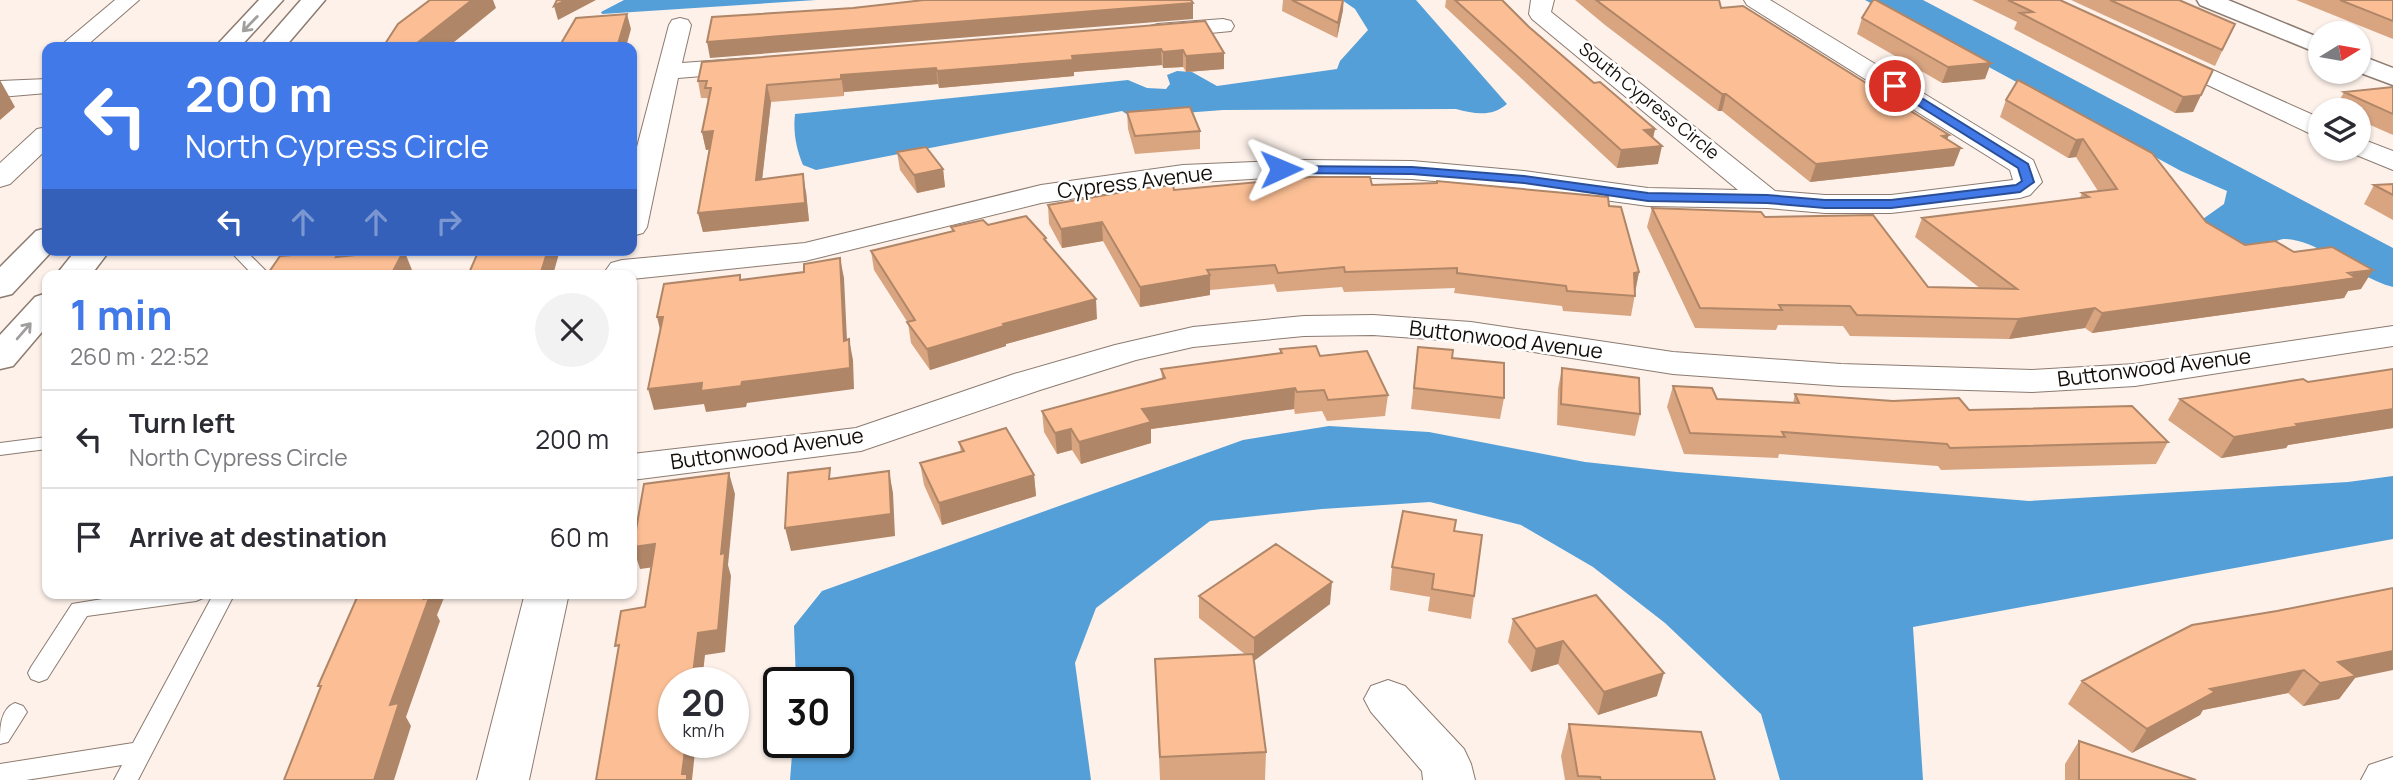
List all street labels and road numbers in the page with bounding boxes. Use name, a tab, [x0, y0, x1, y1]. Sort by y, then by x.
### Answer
street label: South Cypress Circle	[1574, 36, 1725, 164]
street label: Cypress Avenue	[1056, 158, 1214, 204]
street label: Buttonwood Avenue	[1408, 313, 1605, 365]
street label: Buttonwood Avenue	[2055, 341, 2252, 393]
street label: Buttonwood Avenue	[668, 421, 865, 475]

